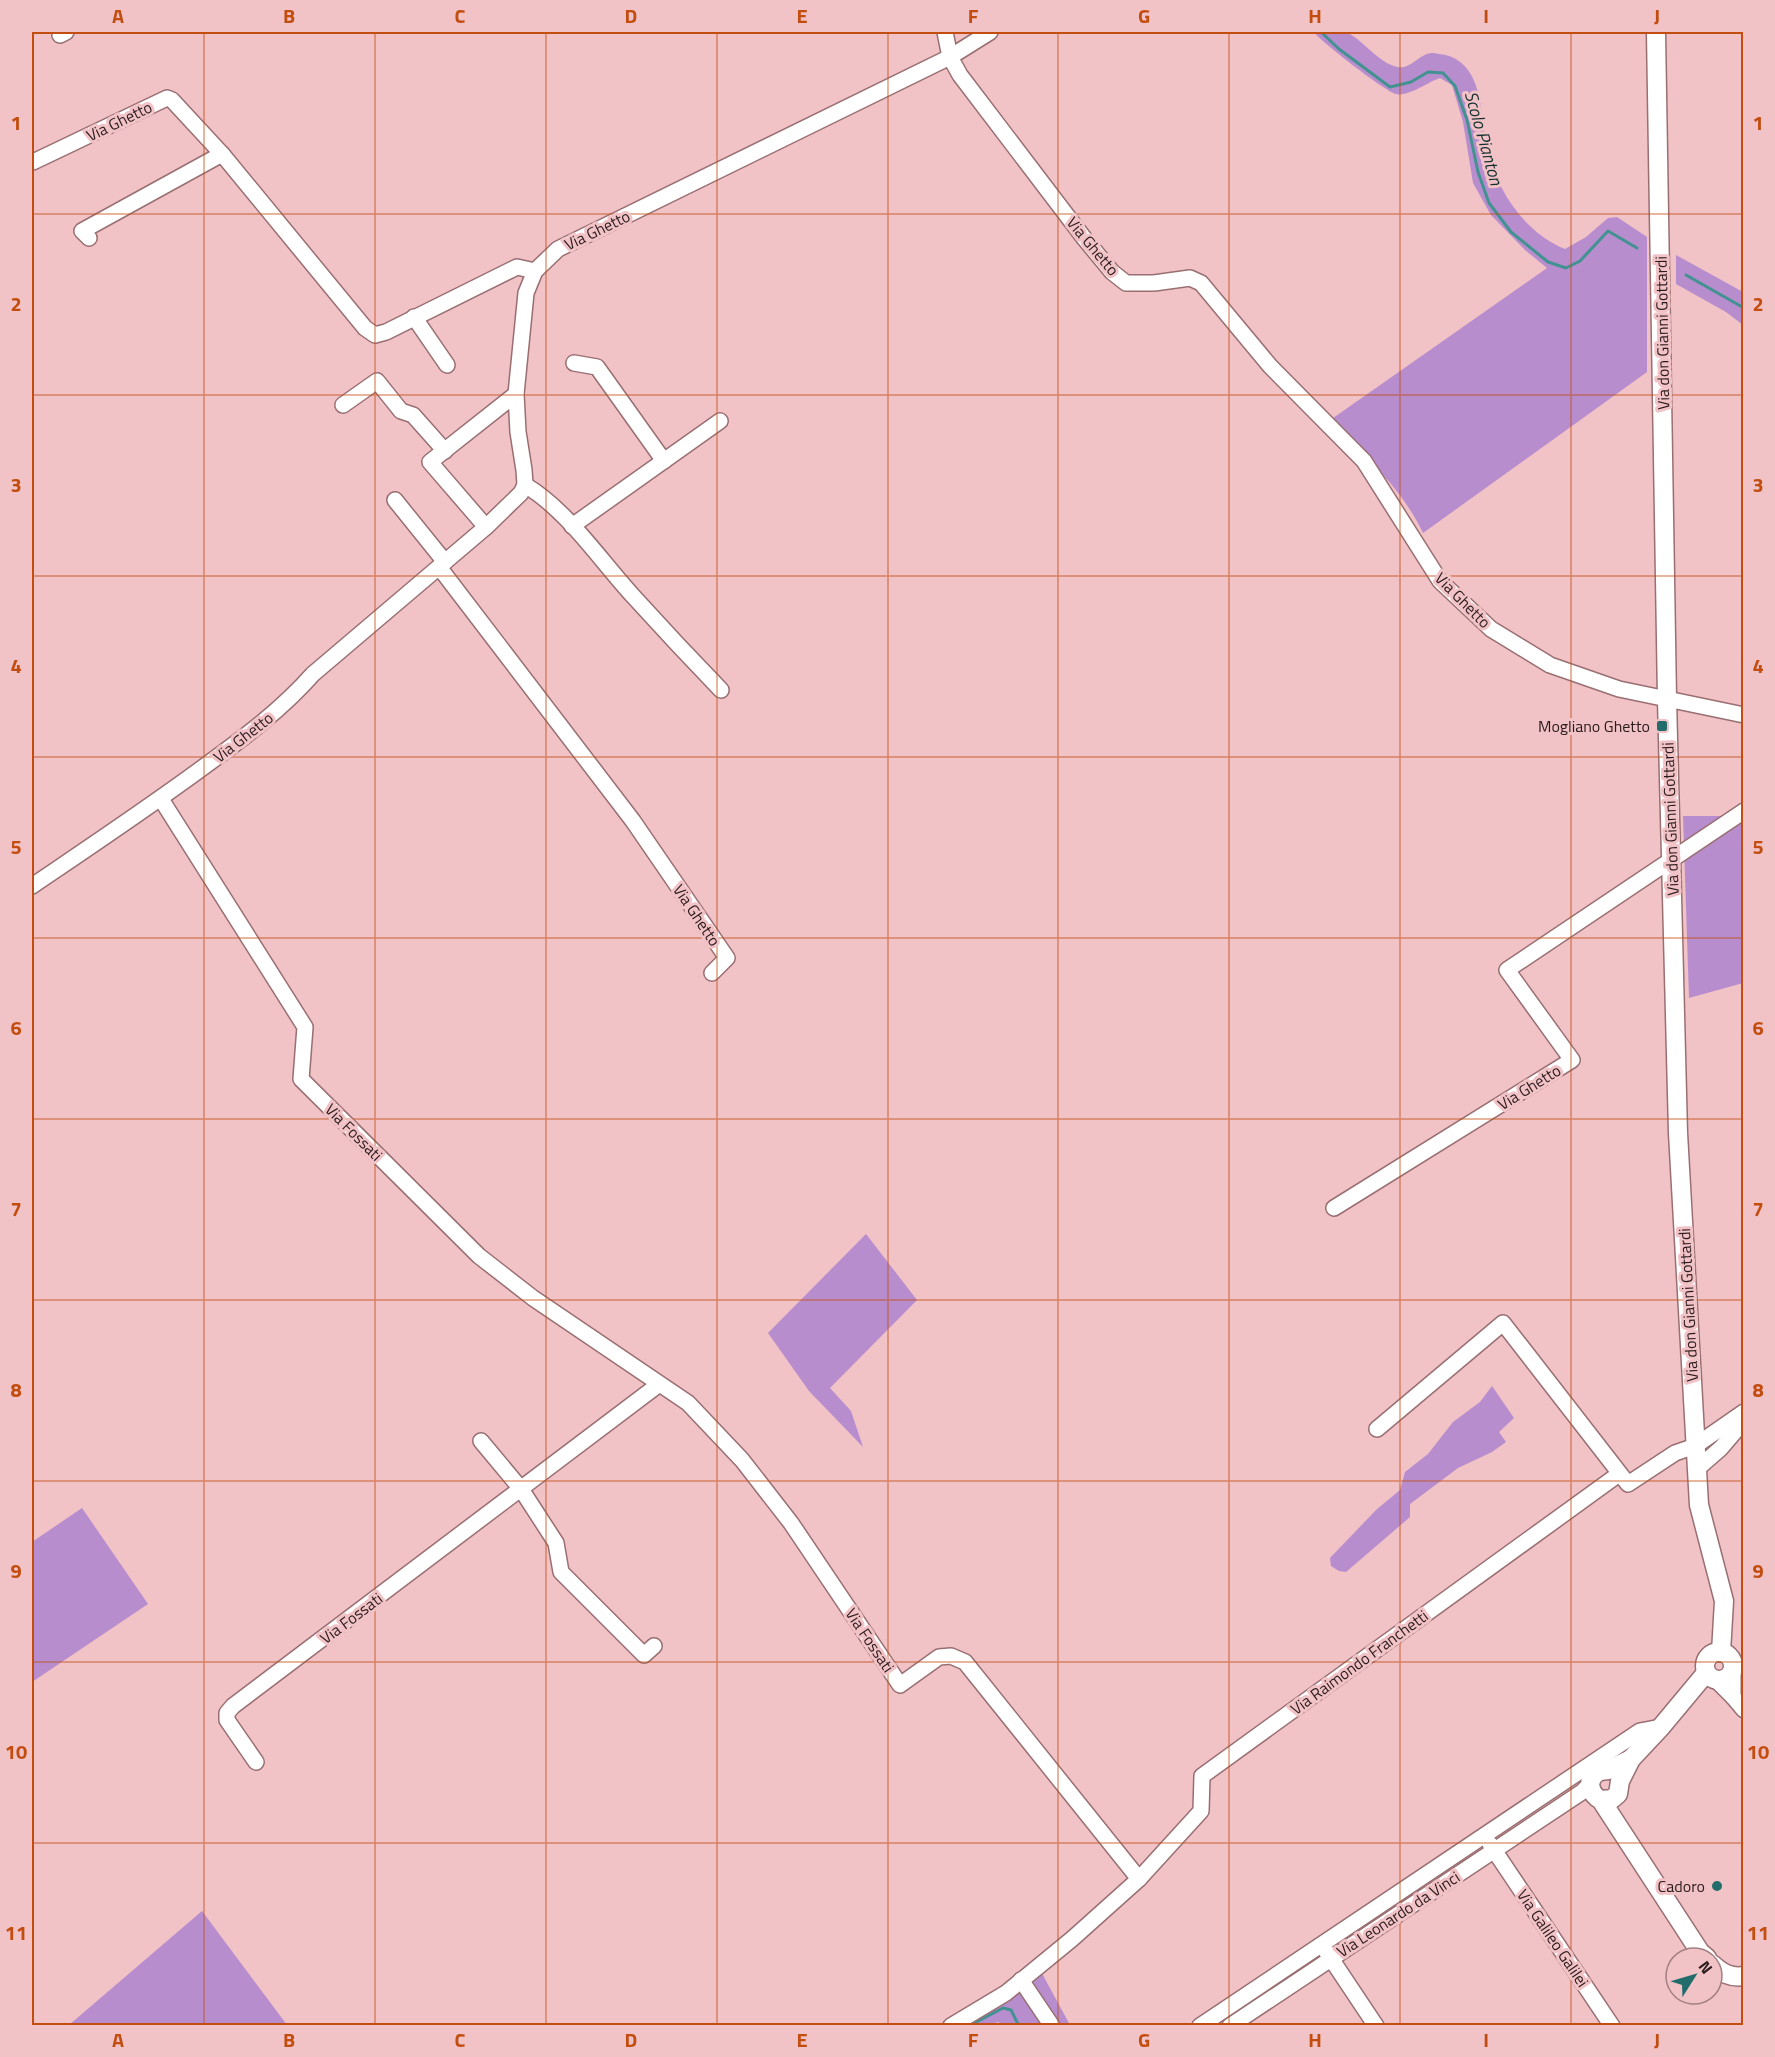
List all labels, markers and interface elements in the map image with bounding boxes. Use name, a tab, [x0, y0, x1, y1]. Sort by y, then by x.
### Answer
text: A	[112, 0, 124, 31]
text: B	[283, 0, 295, 31]
text: C	[455, 0, 466, 31]
text: D	[625, 0, 637, 31]
text: E	[796, 0, 808, 31]
text: F	[968, 0, 979, 31]
text: G	[1138, 0, 1150, 31]
text: H	[1308, 0, 1322, 31]
text: I	[1483, 0, 1489, 31]
text: J	[1654, 0, 1660, 31]
water label: Scolo Pianton	[1458, 88, 1511, 189]
street label: Via Ghetto	[82, 95, 156, 147]
text: 1	[10, 107, 22, 138]
text: 1	[1752, 107, 1764, 138]
street label: Via Ghetto	[560, 204, 634, 256]
street label: Via Ghetto	[1061, 211, 1125, 281]
street label: Via don Gianni Gottardi	[1649, 256, 1675, 410]
text: 2	[10, 288, 22, 319]
text: 2	[1752, 288, 1764, 319]
text: 3	[10, 469, 22, 500]
text: 3	[1752, 469, 1764, 500]
street label: Via Ghetto	[1430, 567, 1496, 633]
text: 4	[10, 650, 22, 681]
text: 4	[1752, 650, 1764, 681]
street label: Via Ghetto	[208, 706, 278, 768]
place label: Mogliano Ghetto	[1538, 714, 1650, 738]
marker: Mogliano Ghetto	[1655, 719, 1669, 733]
street label: Via don Gianni Gottardi	[1655, 742, 1685, 896]
text: 5	[10, 831, 22, 862]
text: 5	[1752, 831, 1764, 862]
street label: Via Ghetto	[667, 879, 727, 951]
text: 6	[10, 1012, 22, 1043]
text: 6	[1752, 1012, 1764, 1043]
street label: Via Ghetto	[1493, 1058, 1565, 1116]
street label: Via Fossati	[320, 1098, 388, 1166]
text: 7	[10, 1193, 22, 1224]
text: 7	[1752, 1193, 1764, 1224]
street label: Via don Gianni Gottardi	[1672, 1228, 1704, 1382]
text: 8	[10, 1374, 22, 1405]
text: 8	[1752, 1374, 1764, 1405]
text: 9	[10, 1555, 22, 1586]
text: 9	[1752, 1555, 1764, 1586]
street label: Via Fossati	[315, 1586, 387, 1650]
street label: Via Fossati	[840, 1603, 900, 1677]
street label: Via Raimondo Franchetti	[1285, 1604, 1433, 1720]
text: 10	[5, 1736, 27, 1767]
text: 10	[1747, 1736, 1769, 1767]
street label: Via Leonardo da Vinci	[1332, 1865, 1464, 1963]
place label: Cadoro	[1658, 1874, 1705, 1898]
marker: Cadoro	[1710, 1879, 1724, 1893]
street label: Via Galileo Galilei	[1511, 1884, 1595, 1992]
text: 11	[5, 1917, 27, 1948]
text: 11	[1747, 1917, 1769, 1948]
north arrow	[1664, 1946, 1724, 2006]
text: N	[1693, 1955, 1719, 1979]
text: A	[112, 2024, 124, 2055]
text: B	[283, 2024, 295, 2055]
text: C	[455, 2024, 466, 2055]
text: D	[625, 2024, 637, 2055]
text: E	[796, 2024, 808, 2055]
text: F	[968, 2024, 979, 2055]
text: G	[1138, 2024, 1150, 2055]
text: H	[1308, 2024, 1322, 2055]
text: I	[1483, 2024, 1489, 2055]
text: J	[1654, 2024, 1660, 2055]

